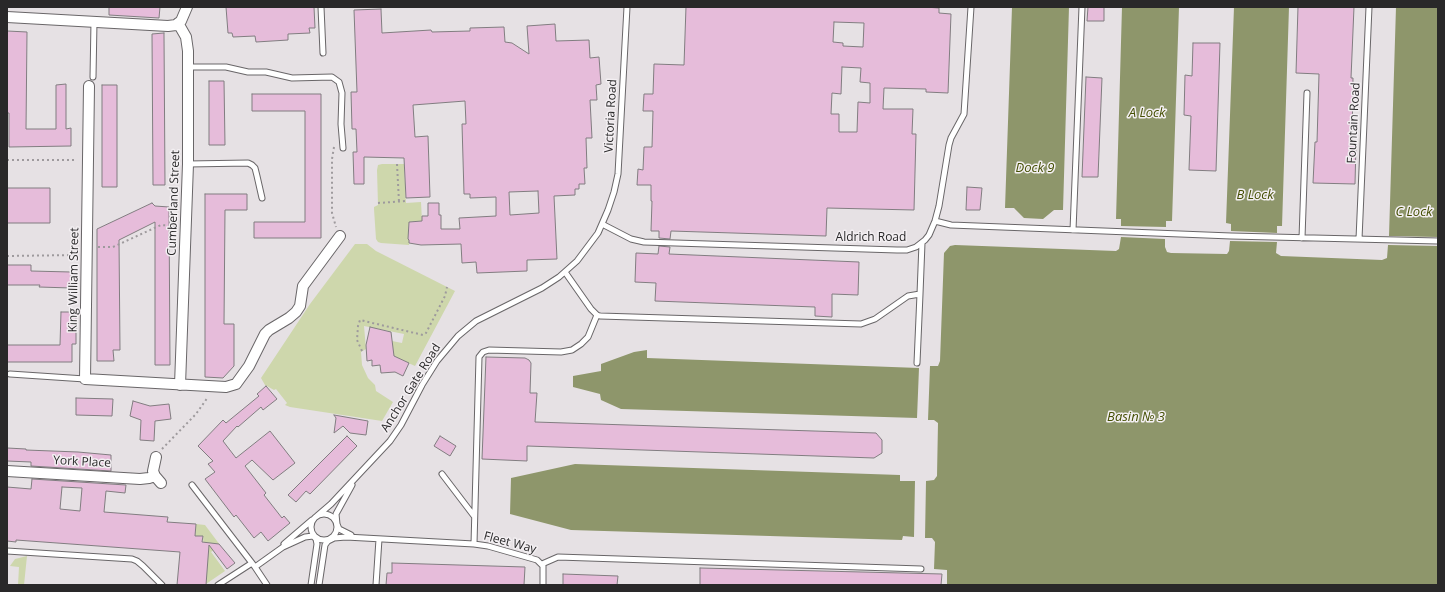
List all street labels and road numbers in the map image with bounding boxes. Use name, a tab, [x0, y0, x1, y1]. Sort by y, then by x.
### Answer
street label: Victoria Road	[602, 79, 620, 153]
street label: Fountain Road	[1345, 82, 1363, 164]
street label: Cumberland Street	[165, 150, 183, 256]
street label: King William Street	[66, 227, 82, 333]
street label: Aldrich Road	[836, 231, 906, 245]
street label: Anchor Gate Road	[378, 341, 444, 435]
street label: York Place	[53, 453, 111, 471]
street label: Fleet Way	[482, 529, 538, 557]

